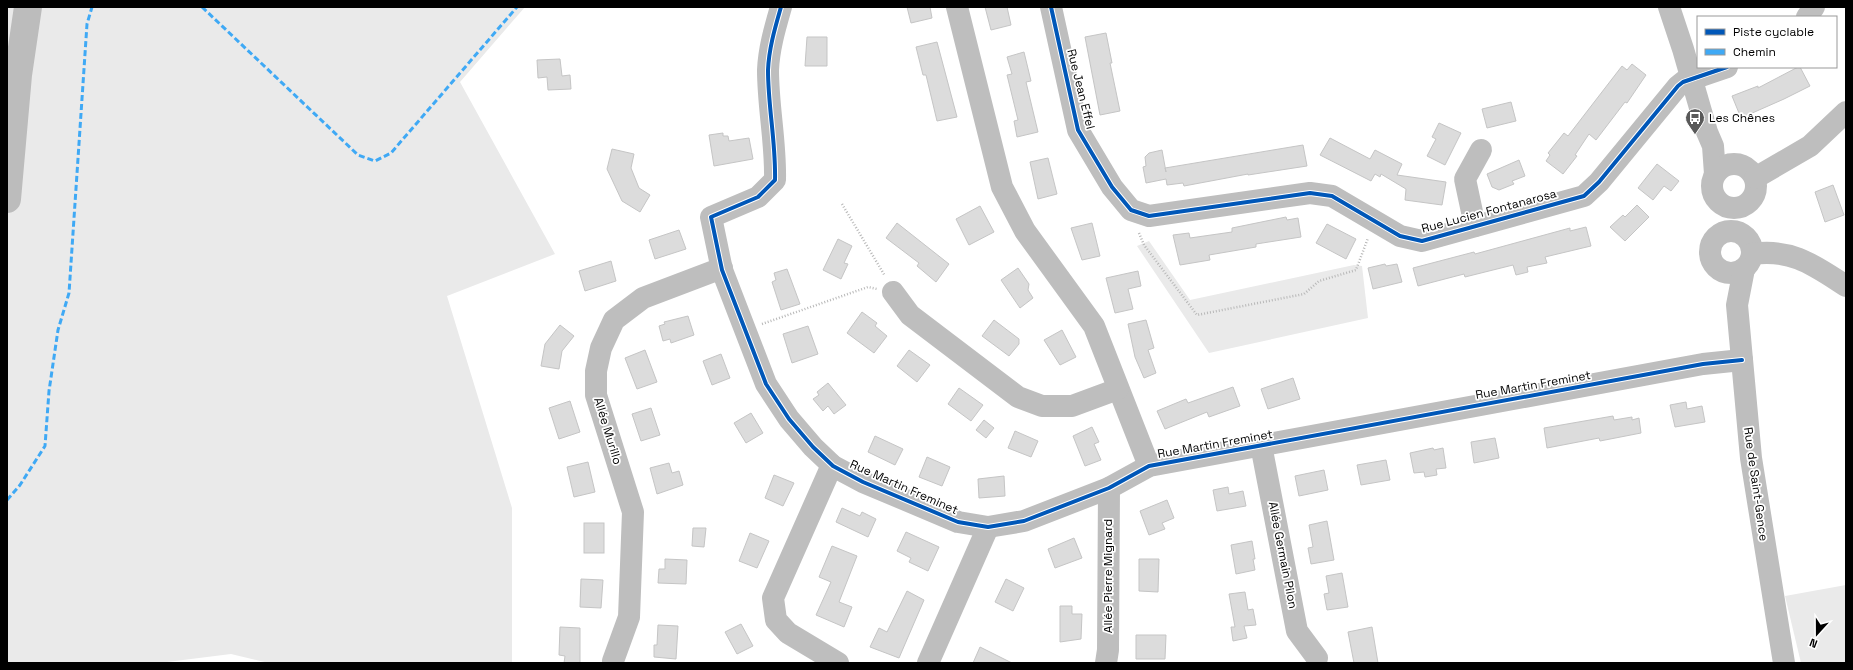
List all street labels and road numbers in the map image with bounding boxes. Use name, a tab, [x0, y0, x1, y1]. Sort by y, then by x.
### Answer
street label: Rue Jean Effel	[1063, 47, 1099, 131]
street label: Rue Lucien Fontanarosa	[1420, 185, 1558, 237]
street label: Rue Martin Freminet	[1474, 367, 1592, 403]
street label: Allée Murillo	[590, 396, 626, 466]
street label: Rue Martin Freminet	[1156, 426, 1274, 462]
street label: Rue de Saint-Gence	[1740, 426, 1772, 542]
street label: Rue Martin Freminet	[847, 456, 961, 518]
street label: Allée Germain Pilon	[1265, 500, 1301, 610]
street label: Allée Pierre Mignard	[1100, 519, 1116, 633]

